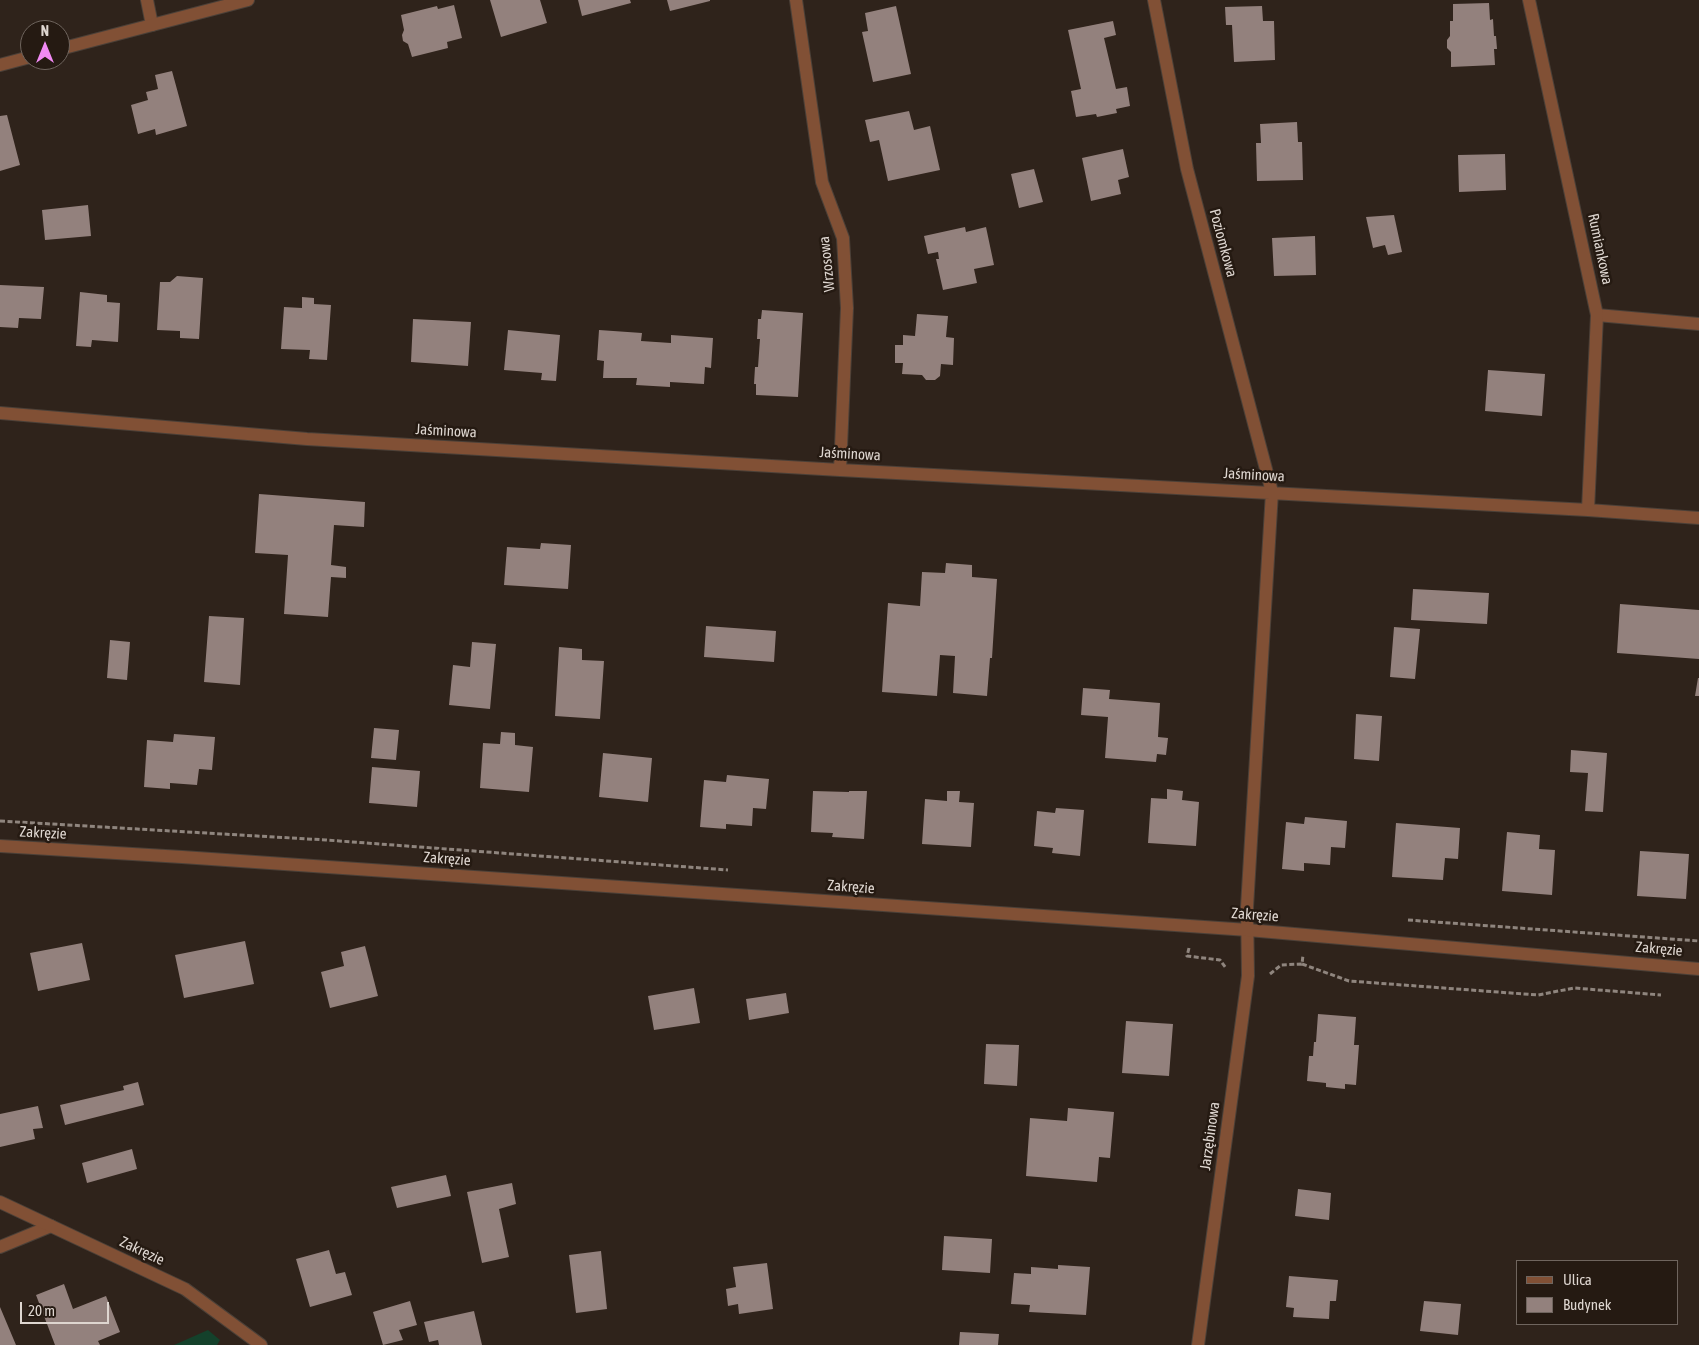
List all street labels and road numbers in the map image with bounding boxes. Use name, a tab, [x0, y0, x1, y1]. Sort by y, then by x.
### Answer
street label: Poziomkowa	[1205, 207, 1241, 279]
street label: Rumiankowa	[1584, 212, 1616, 286]
street label: Wrzosowa	[815, 235, 839, 293]
street label: Jaśminowa	[415, 420, 477, 442]
street label: Jaśminowa	[819, 443, 881, 465]
street label: Jaśminowa	[1223, 464, 1285, 486]
street label: Zakręzie	[19, 823, 67, 843]
street label: Zakręzie	[423, 848, 471, 870]
street label: Zakręzie	[827, 876, 875, 898]
street label: Zakręzie	[1231, 904, 1279, 926]
street label: Zakręzie	[1635, 938, 1683, 960]
street label: Jarzębinowa	[1196, 1101, 1224, 1171]
street label: Zakręzie	[117, 1233, 167, 1269]

